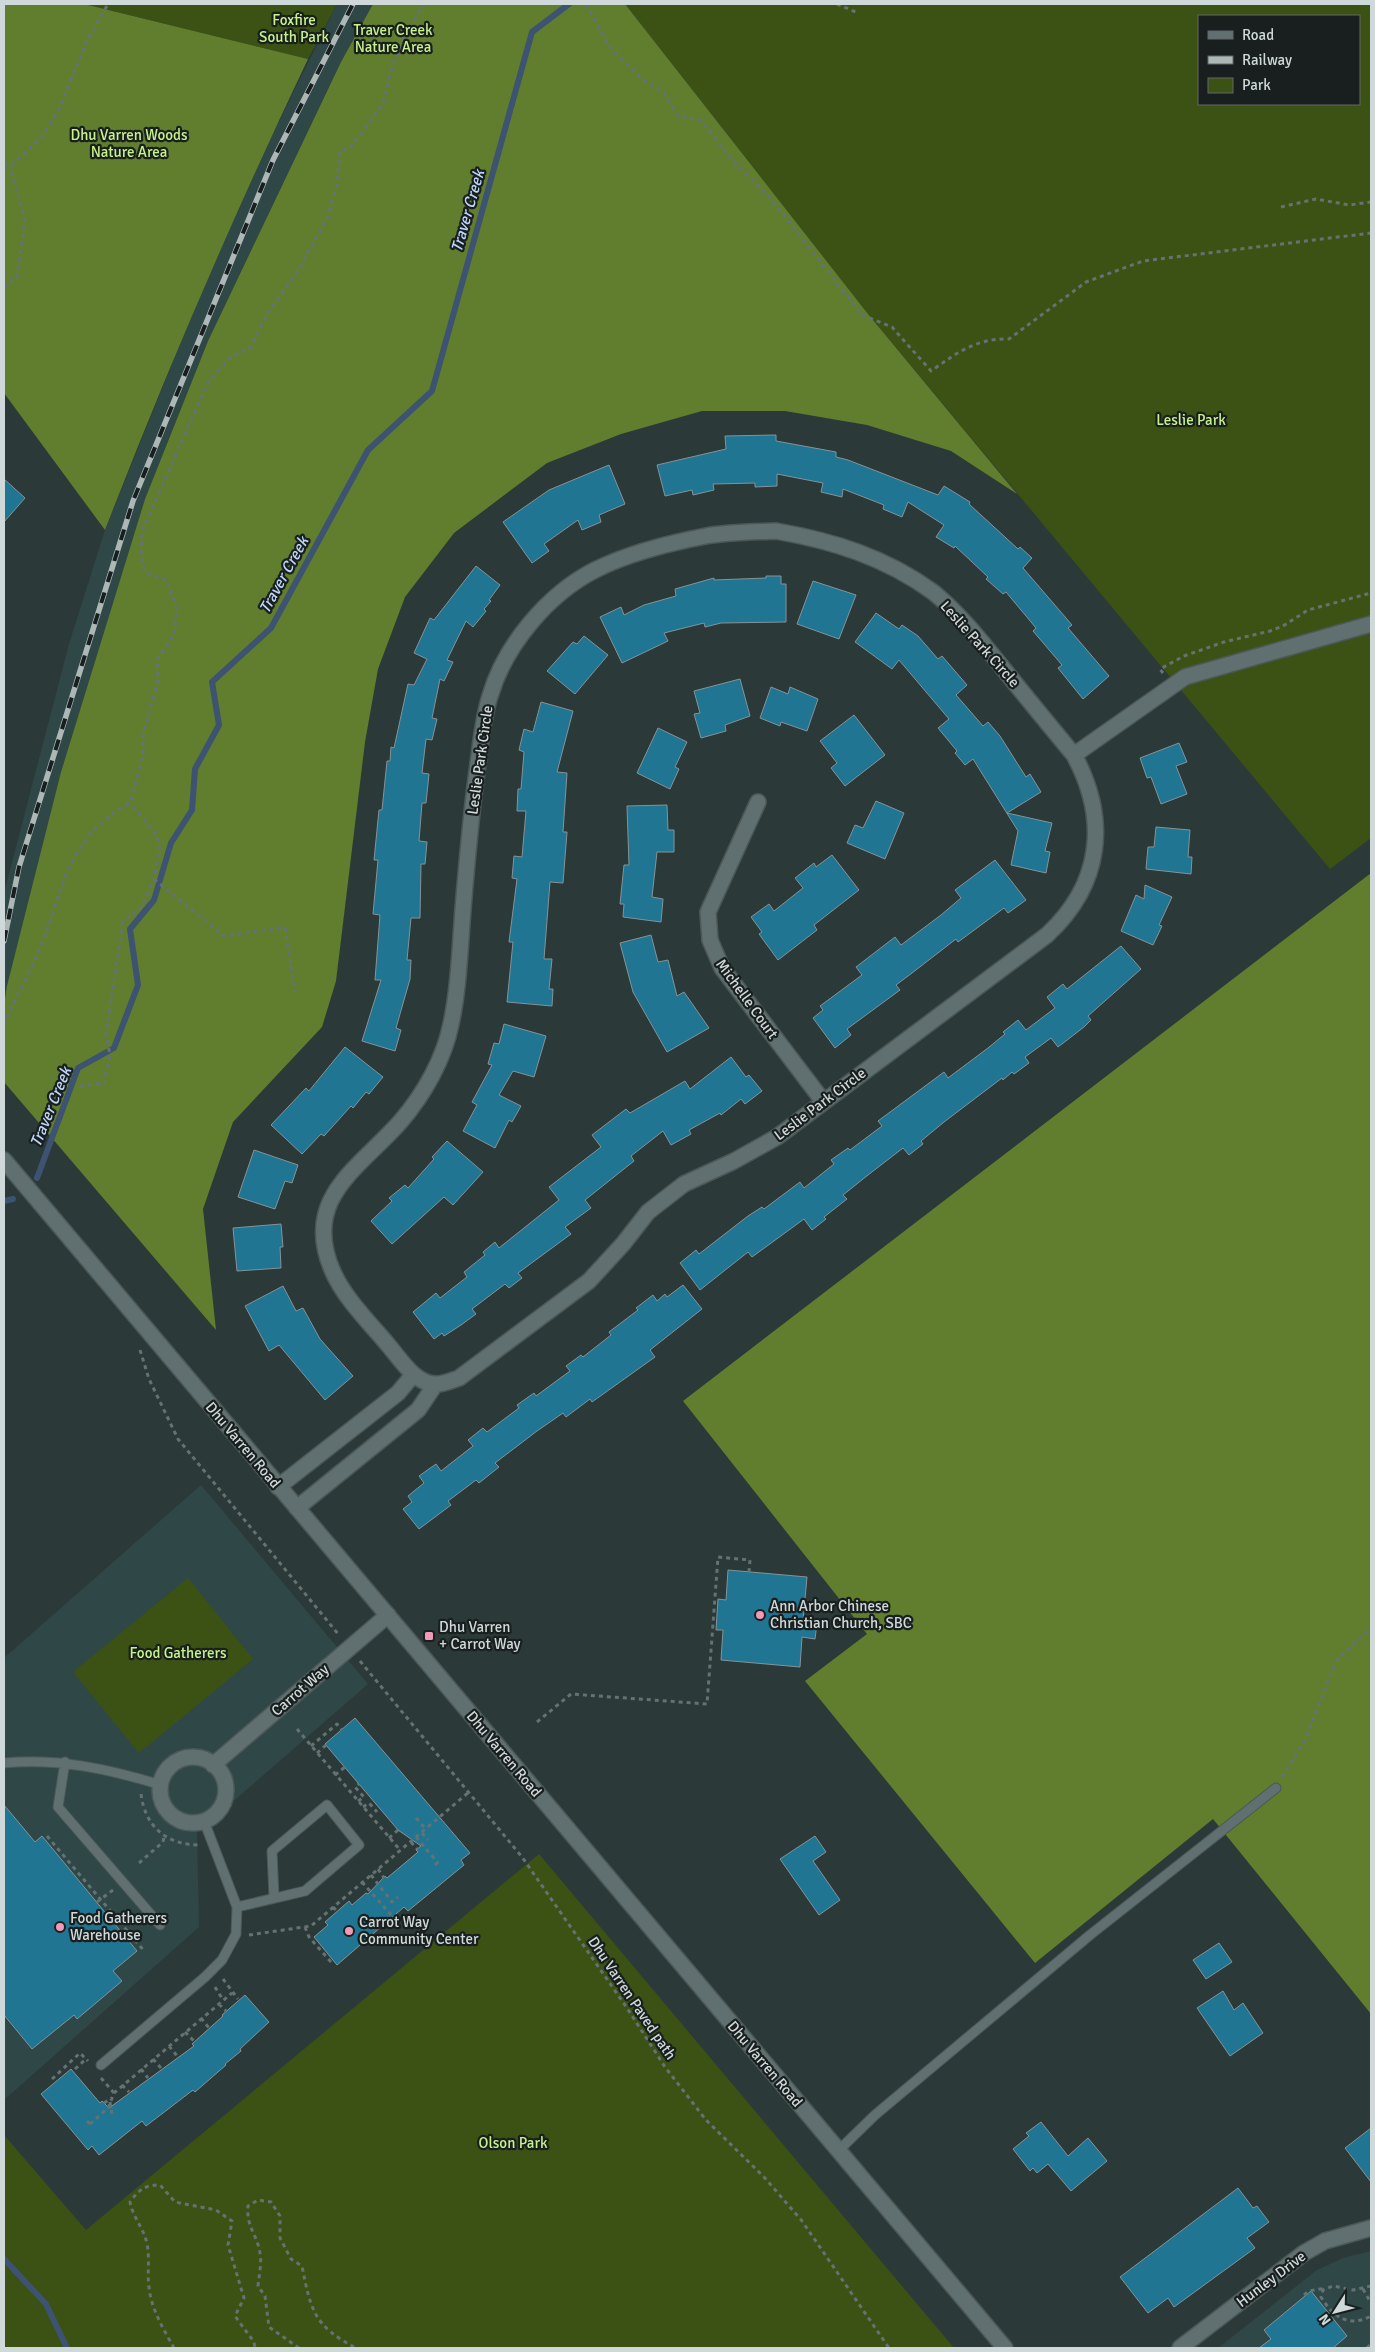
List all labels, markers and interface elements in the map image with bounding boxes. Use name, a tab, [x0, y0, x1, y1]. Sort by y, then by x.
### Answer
park label: Foxfire South Park	[259, 11, 329, 46]
legend	[1198, 15, 1360, 105]
park label: Traver Creek Nature Area	[353, 21, 433, 56]
text: Road	[1242, 26, 1274, 44]
text: Railway	[1242, 51, 1292, 69]
text: Park	[1242, 76, 1271, 94]
park label: Dhu Varren Woods Nature Area	[70, 126, 188, 161]
water label: Traver Creek	[447, 166, 490, 254]
park label: Leslie Park	[1156, 411, 1226, 429]
water label: Traver Creek	[255, 531, 314, 617]
street label: Leslie Park Circle	[936, 597, 1024, 691]
street label: Leslie Park Circle	[463, 704, 497, 816]
street label: Michelle Court	[712, 956, 782, 1042]
water label: Traver Creek	[26, 1062, 77, 1150]
street label: Leslie Park Circle	[771, 1064, 869, 1144]
street label: Dhu Varren Road	[202, 1398, 284, 1492]
place label: Ann Arbor Chinese Christian Church, SBC	[770, 1597, 912, 1632]
marker: Ann Arbor Chinese Christian Church, SBC	[754, 1609, 766, 1621]
place label: Dhu Varren + Carrot Way	[439, 1618, 521, 1653]
marker: Dhu Varren + Carrot Way	[423, 1630, 435, 1642]
park label: Food Gatherers	[129, 1644, 227, 1662]
street label: Carrot Way	[268, 1660, 332, 1720]
street label: Dhu Varren Road	[463, 1707, 545, 1801]
place label: Food Gatherers Warehouse	[70, 1909, 168, 1944]
place label: Carrot Way Community Center	[359, 1913, 479, 1948]
marker: Food Gatherers Warehouse	[54, 1921, 66, 1933]
marker: Carrot Way Community Center	[343, 1925, 355, 1937]
street label: Dhu Varren Paved path	[584, 1933, 680, 2063]
street label: Dhu Varren Road	[724, 2017, 806, 2111]
park label: Olson Park	[479, 2134, 548, 2152]
street label: Hunley Drive	[1233, 2247, 1309, 2311]
north arrow	[1310, 2287, 1360, 2337]
text: N	[1315, 2310, 1335, 2328]

